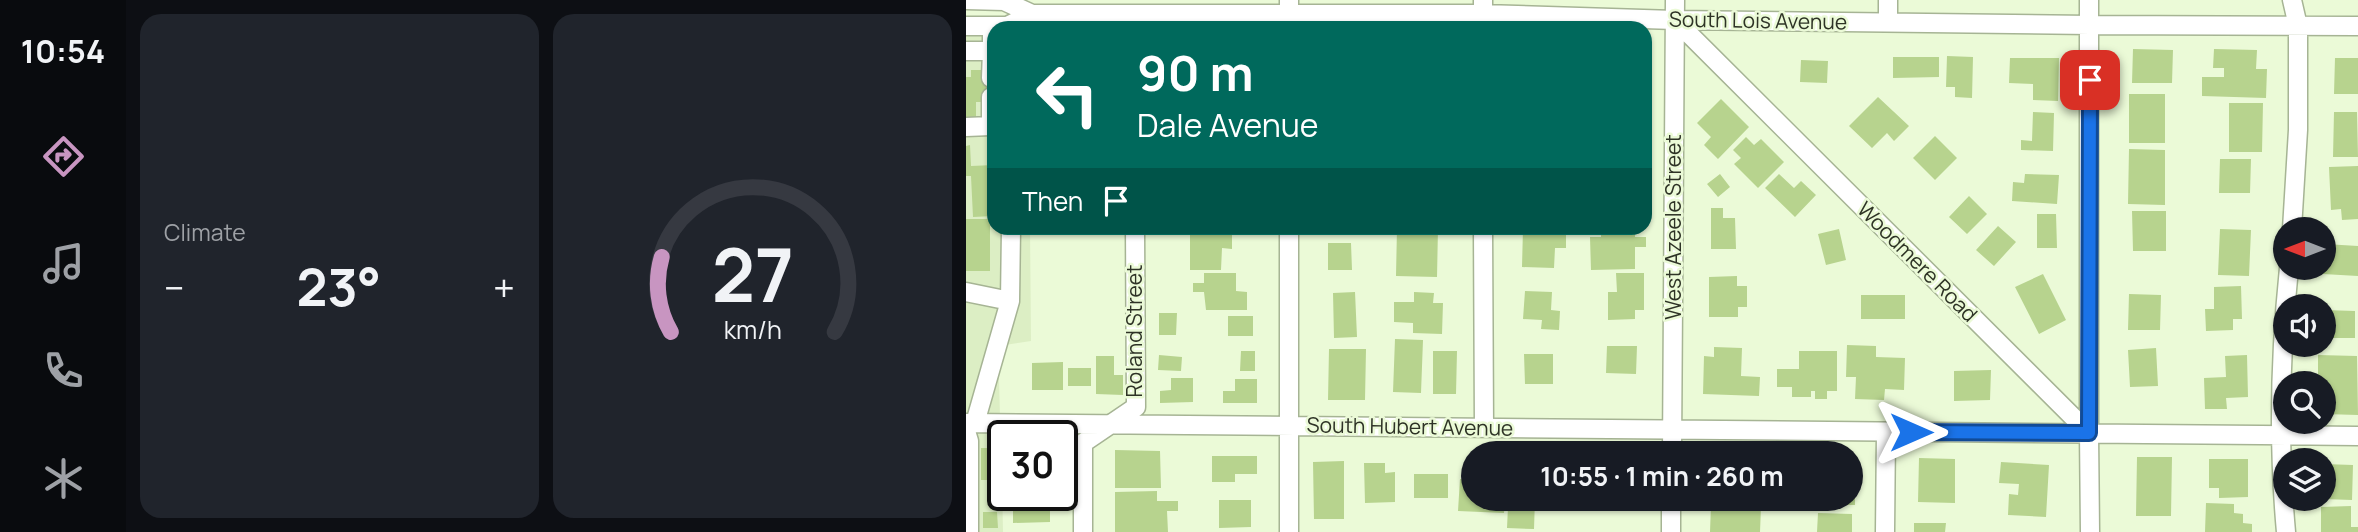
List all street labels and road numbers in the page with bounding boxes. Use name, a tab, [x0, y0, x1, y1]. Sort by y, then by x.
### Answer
street label: South Lois Avenue	[1669, 4, 1847, 36]
street label: West Azeele Street	[1659, 134, 1687, 320]
street label: Woodmere Road	[1851, 195, 1984, 328]
street label: Roland Street	[1120, 265, 1148, 397]
street label: South Hubert Avenue	[1307, 410, 1514, 442]

